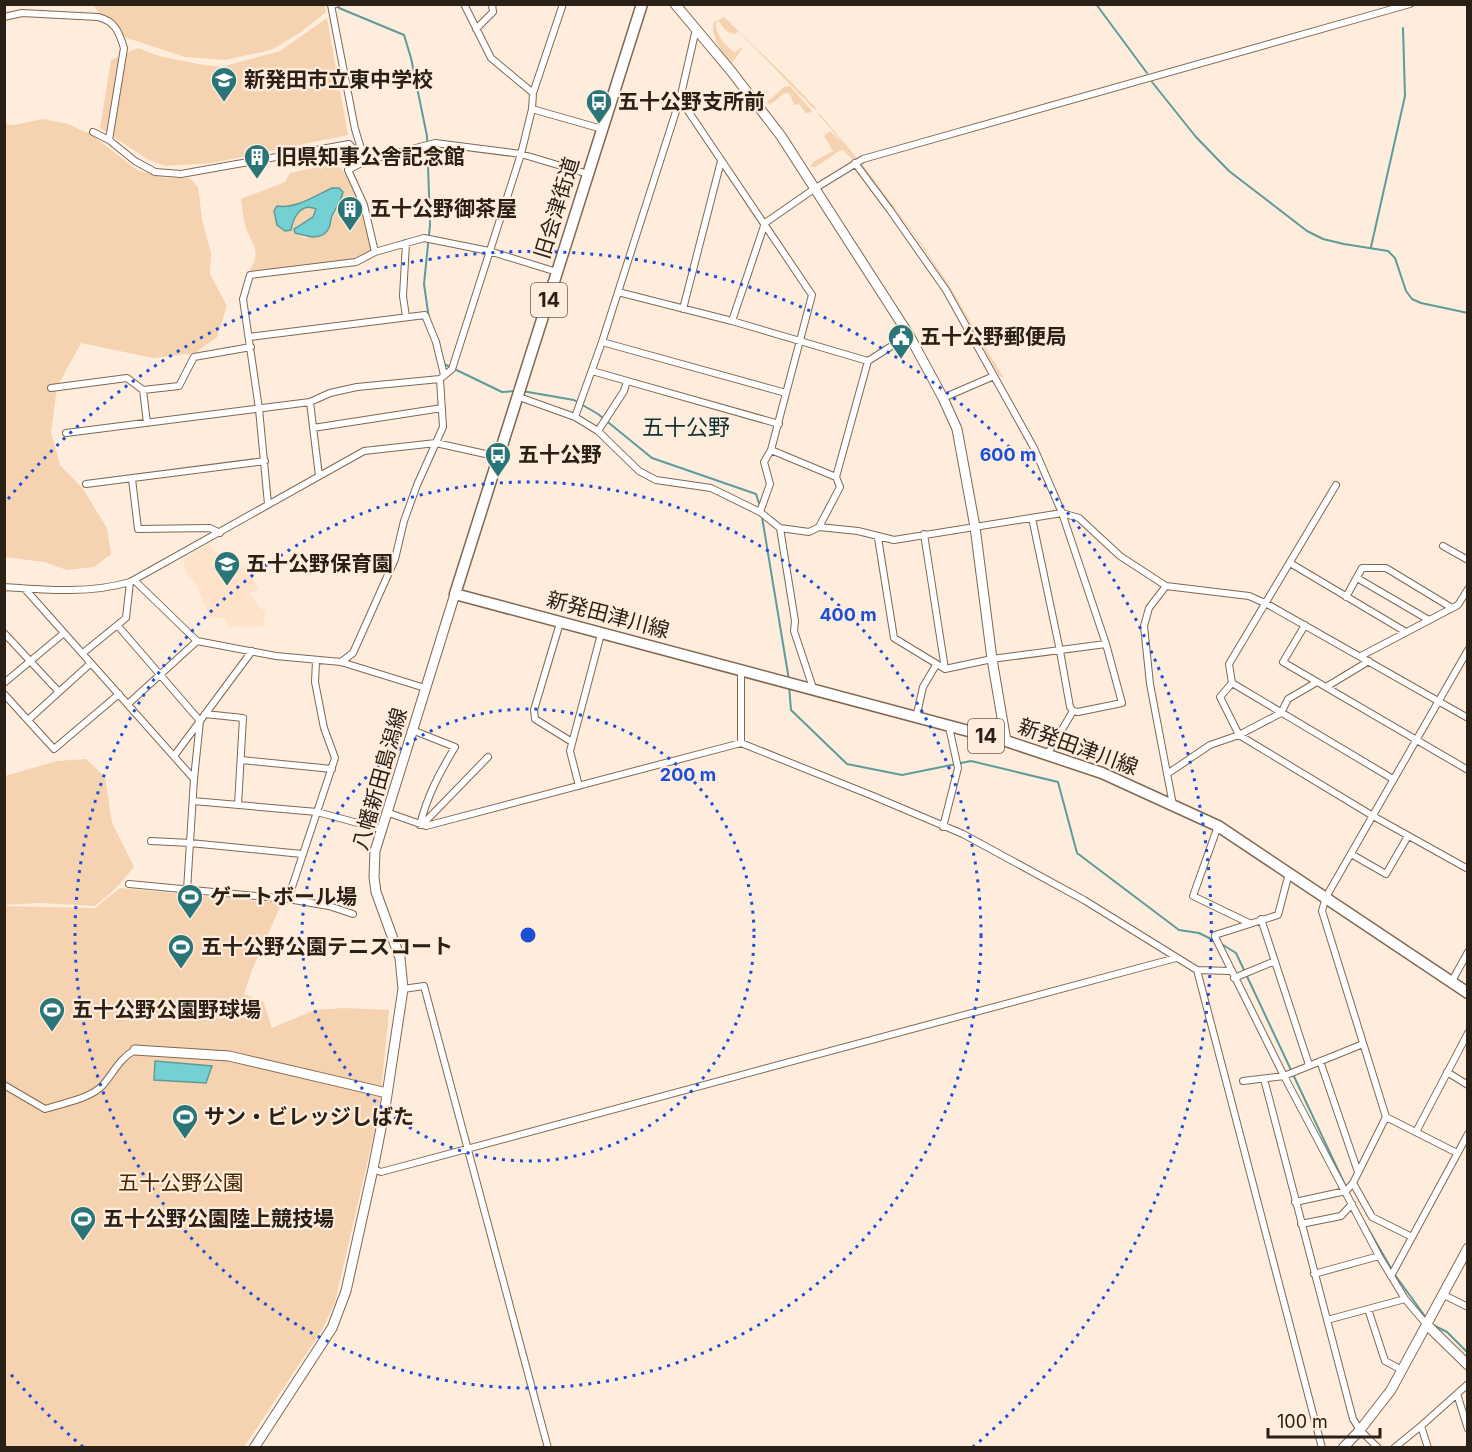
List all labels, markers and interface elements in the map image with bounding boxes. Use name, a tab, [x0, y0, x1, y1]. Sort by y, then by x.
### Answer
school or university icon: 新発田市立東中学校	[209, 65, 239, 103]
place label: 新発田市立東中学校	[244, 67, 433, 92]
bus stop icon: 五十公野支所前	[584, 87, 614, 125]
place label: 五十公野支所前	[618, 89, 765, 114]
building icon: 旧県知事公舎記念館	[242, 142, 272, 180]
place label: 旧県知事公舎記念館	[276, 144, 465, 169]
street label: 旧会津街道	[529, 154, 584, 262]
building icon: 五十公野御茶屋	[335, 194, 365, 232]
place label: 五十公野御茶屋	[370, 196, 517, 221]
road number: 14	[531, 283, 567, 317]
public building icon: 五十公野郵便局	[886, 322, 916, 360]
place label: 五十公野郵便局	[920, 324, 1067, 349]
district label: 五十公野	[642, 414, 730, 440]
bus stop icon: 五十公野	[483, 440, 513, 478]
place label: 五十公野	[518, 442, 602, 467]
text: 600 m	[980, 444, 1036, 465]
school or university icon: 五十公野保育園	[212, 549, 242, 587]
place label: 五十公野保育園	[246, 551, 393, 576]
street label: 新発田津川線	[544, 586, 672, 643]
text: 400 m	[819, 604, 877, 625]
street label: 八幡新田島潟線	[347, 705, 412, 853]
street label: 新発田津川線	[1015, 713, 1142, 780]
road number: 14	[968, 719, 1004, 753]
text: 200 m	[660, 764, 716, 785]
sports icon: ゲートボール場	[175, 882, 205, 920]
place label: ゲートボール場	[210, 884, 357, 909]
centre of rings	[518, 925, 538, 945]
sports icon: 五十公野公園テニスコート	[166, 932, 196, 970]
place label: 五十公野公園テニスコート	[201, 934, 453, 959]
sports icon: 五十公野公園野球場	[37, 995, 67, 1033]
place label: 五十公野公園野球場	[72, 997, 261, 1022]
sports icon: サン・ビレッジしばた	[170, 1102, 200, 1140]
place label: サン・ビレッジしばた	[204, 1104, 414, 1129]
park label: 五十公野公園	[118, 1170, 244, 1195]
sports icon: 五十公野公園陸上競技場	[68, 1204, 98, 1242]
place label: 五十公野公園陸上競技場	[103, 1206, 334, 1231]
scale bar	[1268, 1401, 1380, 1439]
text: 100 m	[1277, 1411, 1328, 1432]

